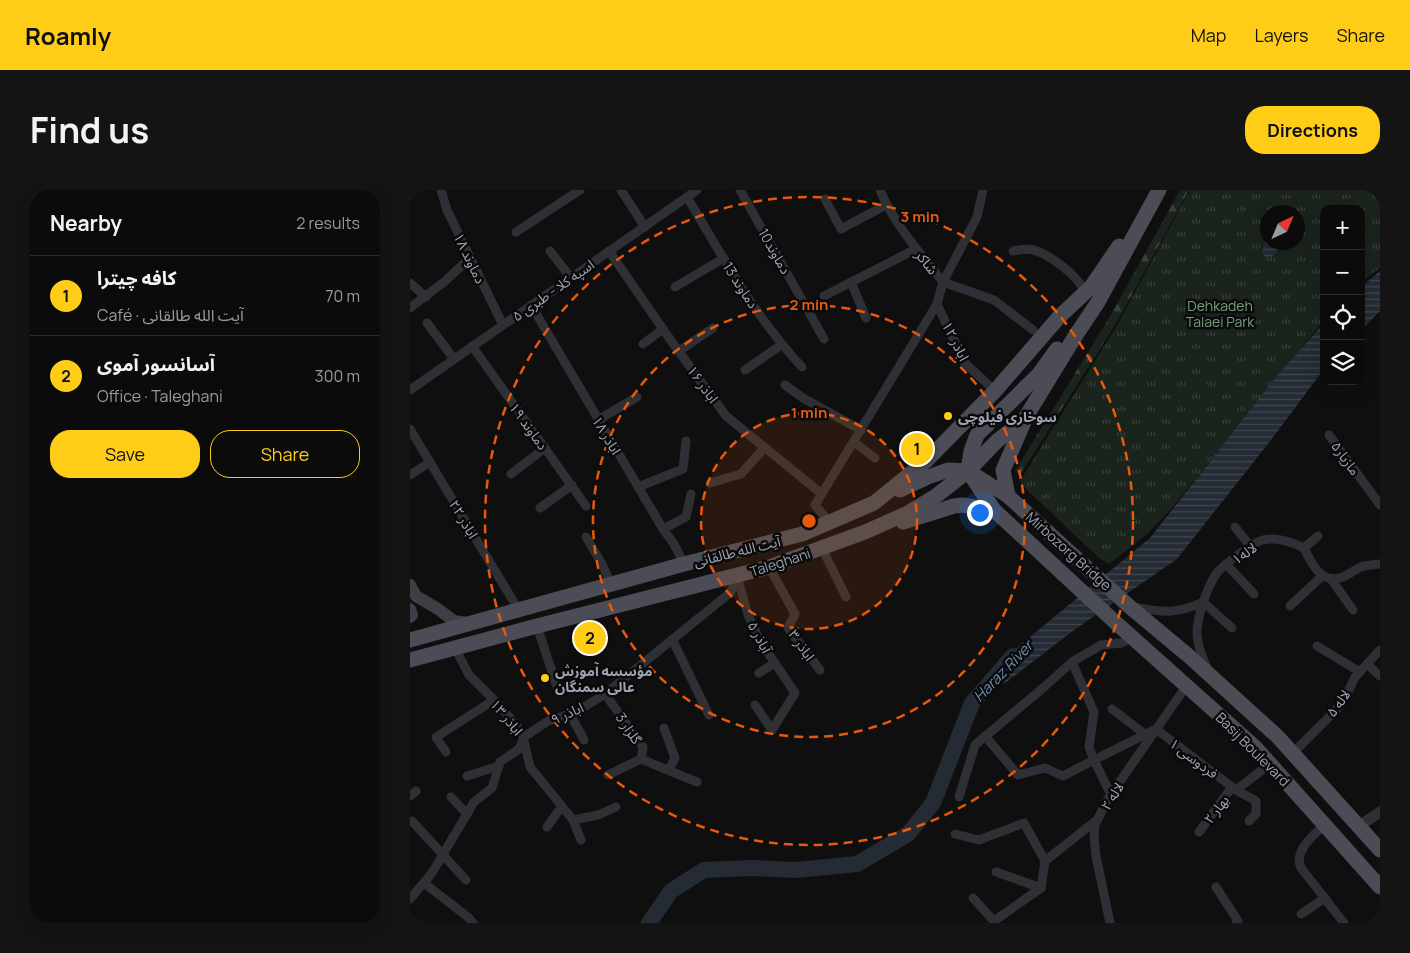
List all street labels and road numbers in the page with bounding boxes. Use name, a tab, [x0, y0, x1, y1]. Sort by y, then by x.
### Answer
street label: دماوند10	[754, 225, 796, 277]
street label: دماوند ۱۸	[450, 229, 491, 287]
street label: شاکر	[911, 245, 943, 278]
street label: اسپه کلا - طبری ۵	[508, 255, 598, 326]
street label: دماوند 13	[719, 258, 763, 312]
street label: اباذر ۱۲	[938, 318, 974, 364]
street label: اباذر ۱۶	[683, 361, 723, 407]
street label: دماوند ۱۹	[505, 398, 553, 454]
street label: اباذر ۱۸	[588, 412, 626, 458]
street label: مازیار۵	[1327, 437, 1365, 479]
street label: اباذر ۲۲	[445, 496, 483, 542]
street label: Mirbozorg Bridge	[1022, 507, 1116, 595]
street label: آیت الله طالقانی	[692, 531, 783, 571]
street label: لاله۱	[1228, 538, 1260, 568]
street label: Taleghani	[747, 543, 813, 581]
street label: آباذر ۵	[744, 618, 777, 657]
street label: اباذر ۳	[785, 626, 819, 664]
street label: لاله ۵	[1322, 686, 1354, 720]
street label: اباذر ۱۳	[486, 695, 528, 739]
street label: اباذر ۹	[548, 697, 586, 729]
street label: Basij Boulevard	[1212, 708, 1294, 790]
street label: گلزار 3	[612, 709, 647, 748]
street label: فردوسی ۱	[1166, 733, 1222, 783]
street label: لاله ۲	[1096, 778, 1128, 814]
street label: بهار ۲	[1199, 791, 1233, 827]

